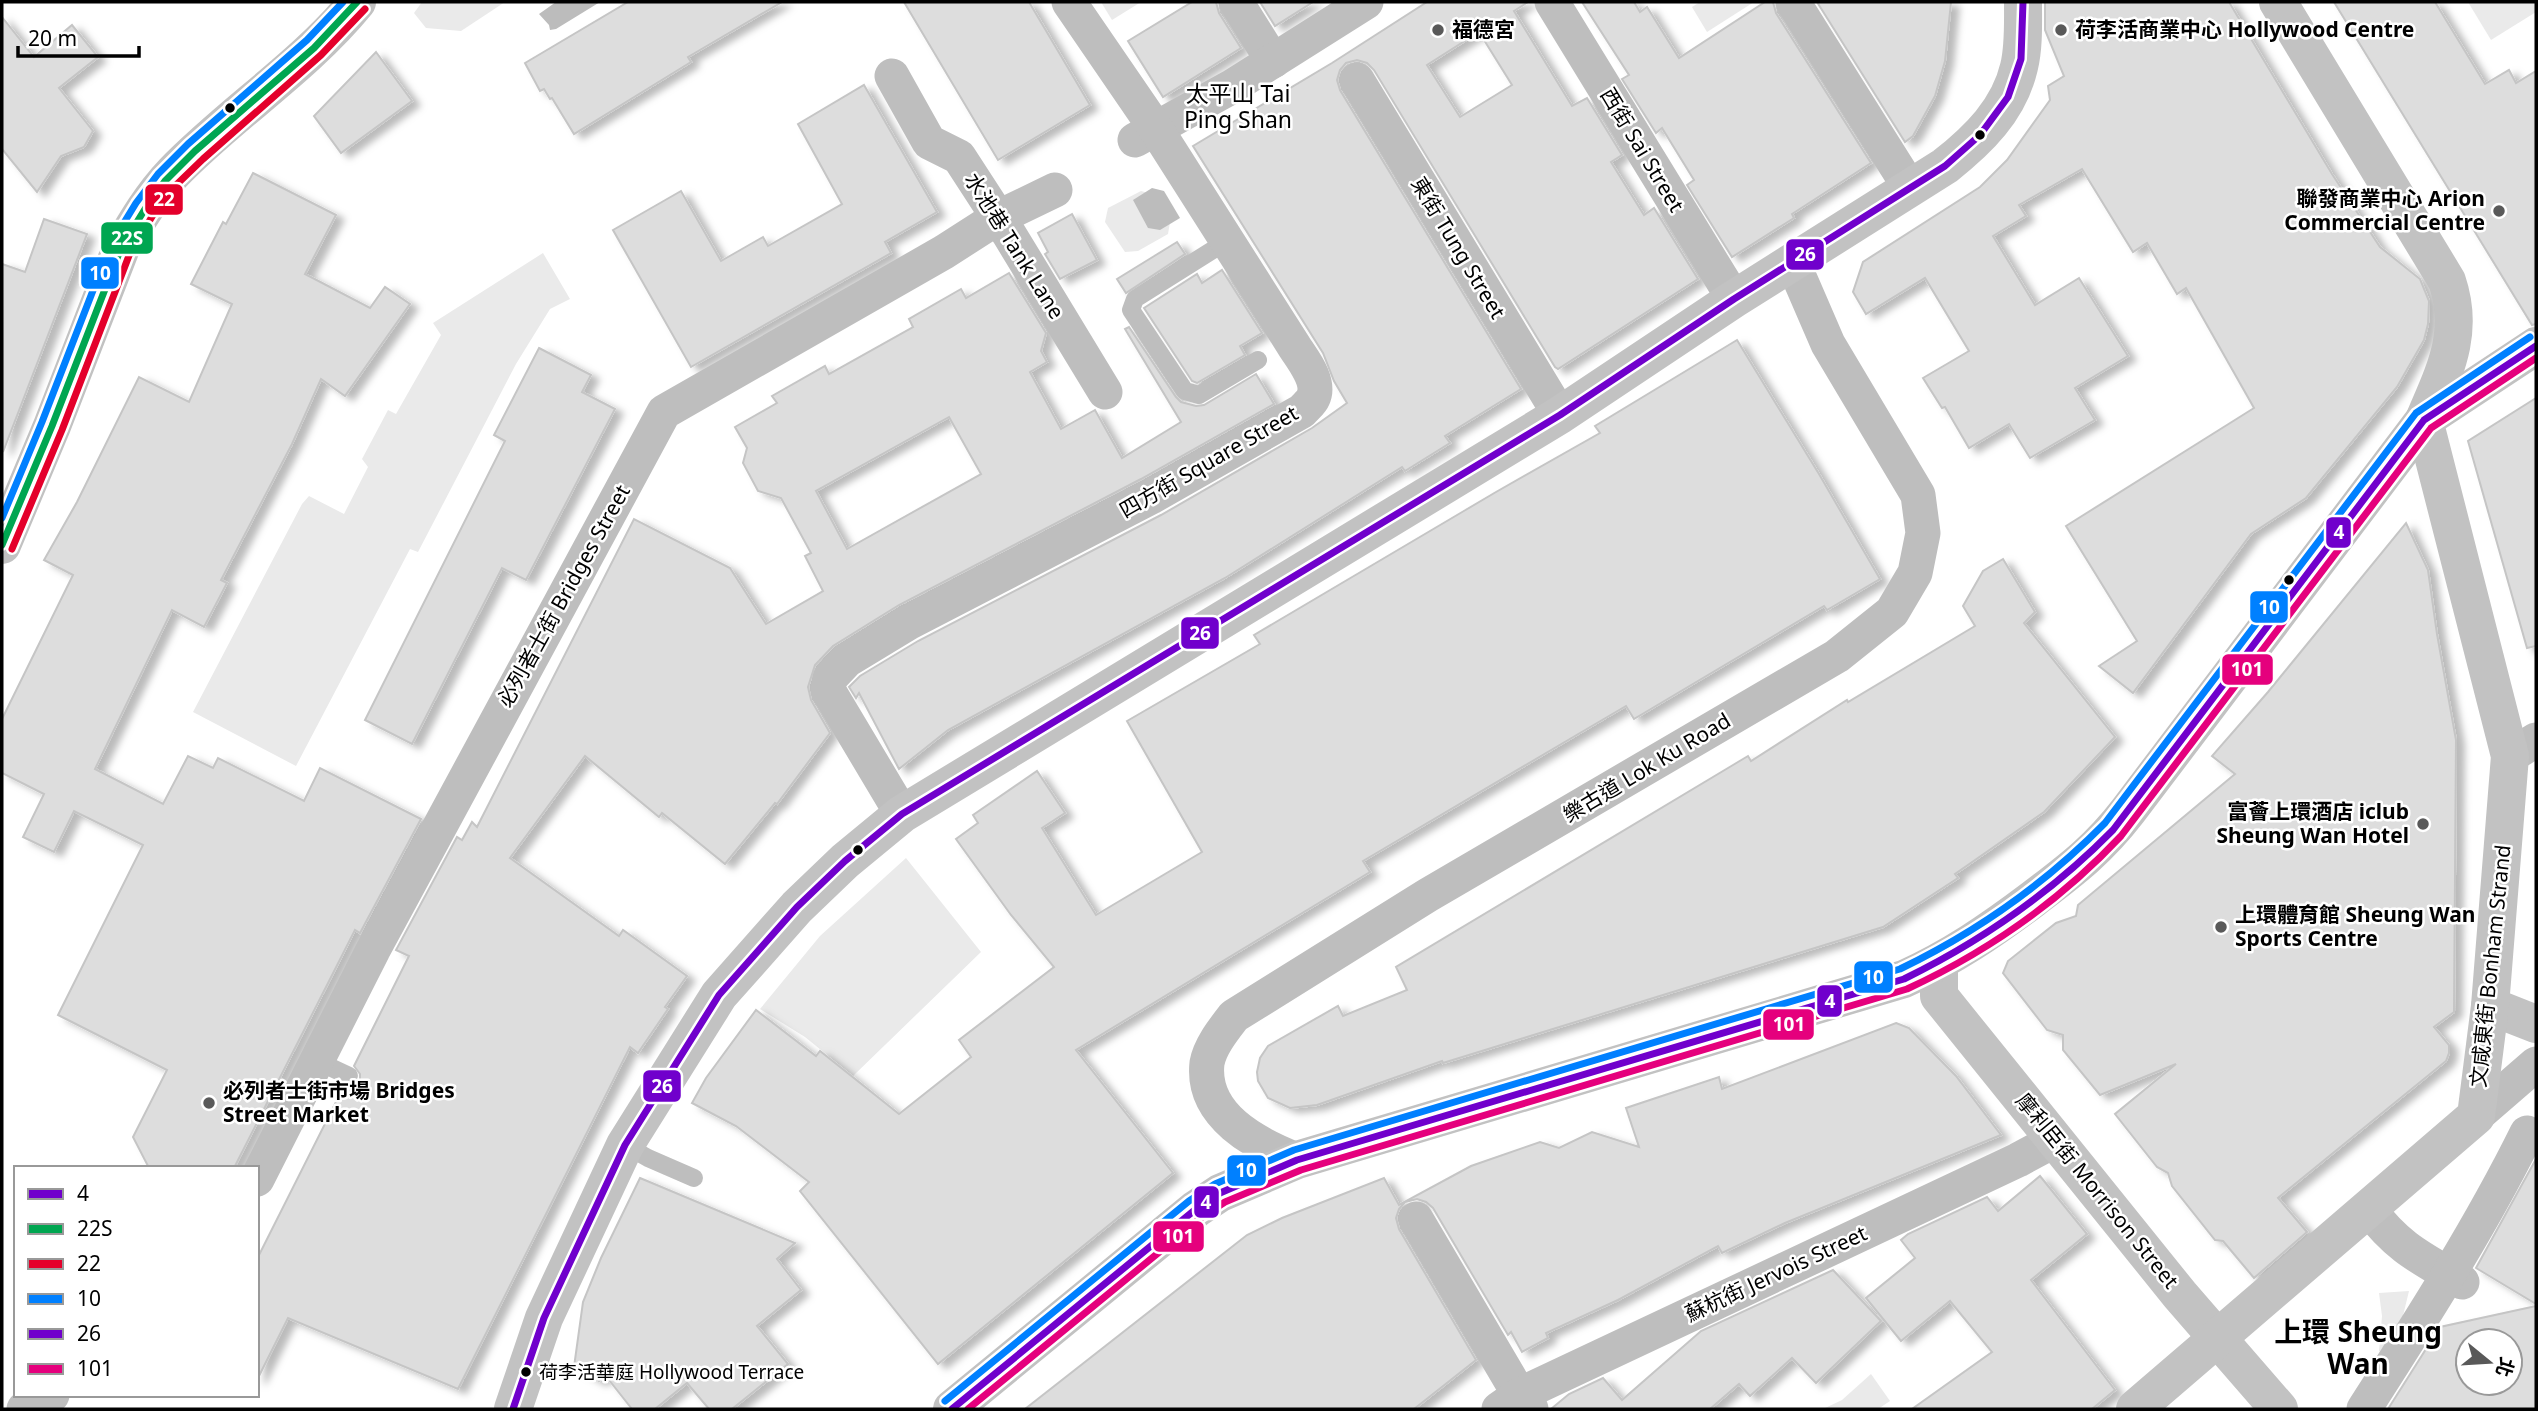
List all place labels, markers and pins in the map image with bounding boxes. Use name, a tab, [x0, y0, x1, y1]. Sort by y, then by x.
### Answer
place label: 福德宮	[1452, 15, 1515, 43]
place label: 荷李活商業中心 Hollywood Centre	[2075, 15, 2414, 43]
marker: 福德宮	[1430, 22, 1446, 38]
marker: 荷李活商業中心 Hollywood Centre	[2053, 22, 2069, 38]
unlabelled marker	[223, 101, 237, 115]
unlabelled marker	[1973, 128, 1987, 142]
place label: 聯發商業中心 Arion Commercial Centre	[2284, 184, 2485, 236]
marker: 聯發商業中心 Arion Commercial Centre	[2491, 203, 2507, 219]
unlabelled marker	[2282, 573, 2296, 587]
place label: 富薈上環酒店 iclub Sheung Wan Hotel	[2217, 797, 2409, 849]
marker: 富薈上環酒店 iclub Sheung Wan Hotel	[2415, 816, 2431, 832]
unlabelled marker	[851, 843, 865, 857]
place label: 上環體育館 Sheung Wan Sports Centre	[2235, 900, 2475, 952]
marker: 上環體育館 Sheung Wan Sports Centre	[2213, 919, 2229, 935]
place label: 必列者士街市場 Bridges Street Market	[223, 1076, 455, 1128]
marker: 必列者士街市場 Bridges Street Market	[201, 1095, 217, 1111]
place label: 荷李活華庭 Hollywood Terrace	[539, 1359, 804, 1385]
marker: 荷李活華庭 Hollywood Terrace	[519, 1365, 533, 1379]

